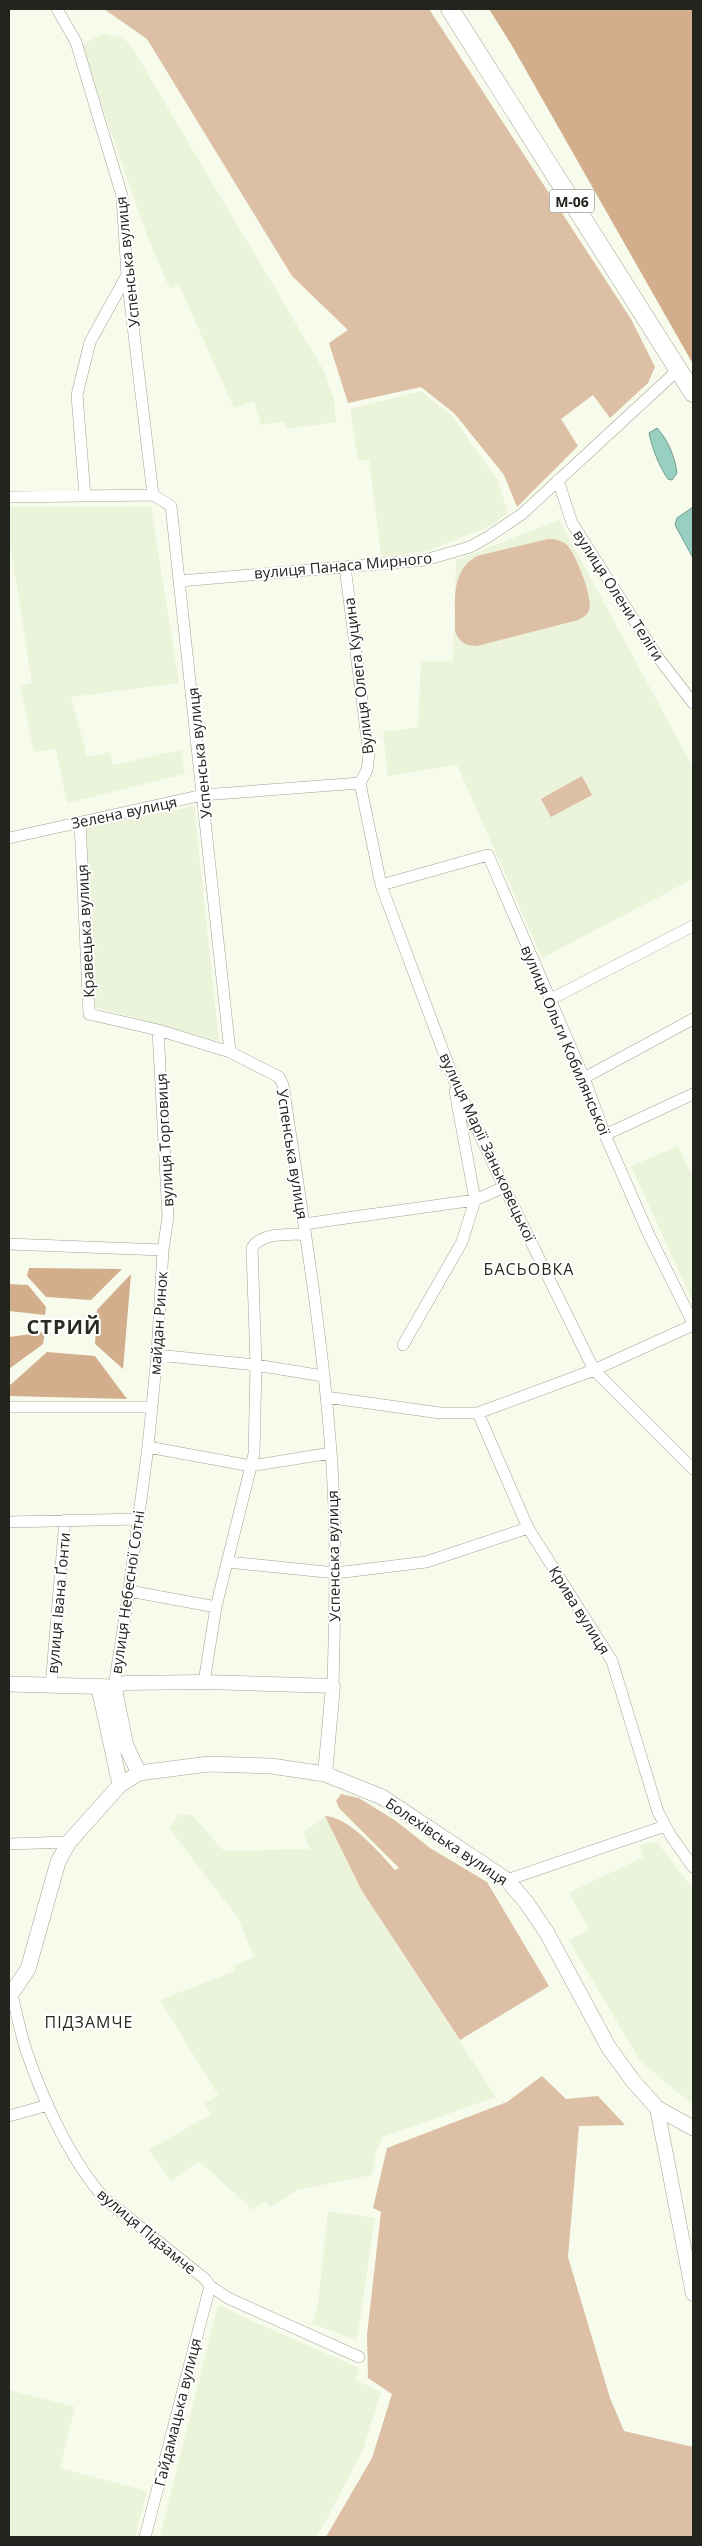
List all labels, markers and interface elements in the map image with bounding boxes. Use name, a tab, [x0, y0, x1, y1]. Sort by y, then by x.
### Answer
road number: М-06	[550, 190, 594, 212]
street label: Успенська вулиця	[110, 196, 144, 328]
street label: вулиця Олени Теліги	[569, 526, 669, 664]
street label: вулиця Панаса Мирного	[253, 547, 433, 583]
street label: Вулиця Олега Куцина	[338, 597, 378, 755]
street label: Успенська вулиця	[182, 687, 216, 819]
street label: Зелена вулиця	[69, 791, 179, 833]
street label: Кравецька вулиця	[72, 864, 98, 998]
street label: вулиця Ольги Кобилянської	[517, 942, 615, 1138]
street label: вулиця Марії Заньковецької	[435, 1049, 541, 1245]
street label: вулиця Торговиця	[151, 1073, 177, 1207]
street label: Успенська вулиця	[273, 1087, 313, 1221]
district label: БАСЬОВКА	[484, 1258, 574, 1280]
street label: майдан Ринок	[144, 1270, 172, 1376]
district label: СТРИЙ	[27, 1313, 101, 1340]
street label: Успенська вулиця	[322, 1490, 344, 1622]
street label: вулиця Небесної Сотні	[106, 1509, 148, 1675]
street label: вулиця Івана Ґонти	[42, 1532, 74, 1674]
street label: Крива вулиця	[545, 1562, 615, 1658]
street label: Болехівська вулиця	[382, 1793, 512, 1889]
district label: ПІДЗАМЧЕ	[45, 2011, 133, 2033]
street label: вулиця Підзамче	[93, 2184, 201, 2278]
street label: Гайдамацька вулиця	[149, 2336, 205, 2488]

